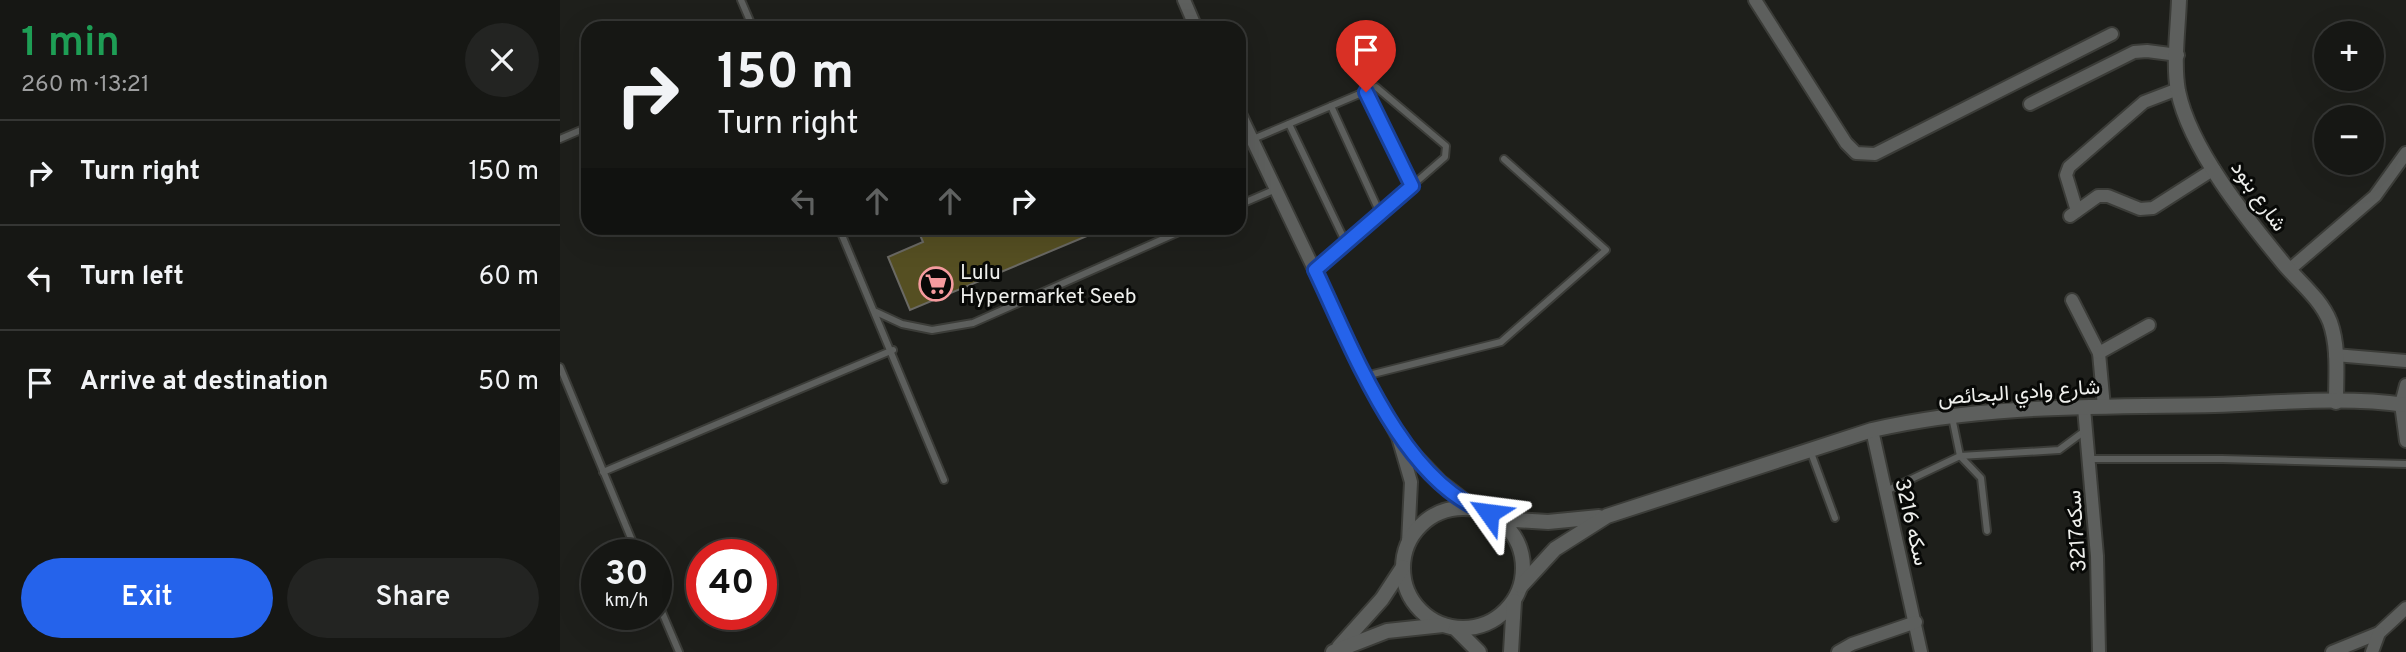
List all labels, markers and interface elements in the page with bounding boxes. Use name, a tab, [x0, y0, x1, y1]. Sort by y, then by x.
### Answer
text: 1 min	[21, 18, 120, 71]
pin	[1336, 20, 1396, 92]
map controls	[2314, 21, 2384, 175]
button: +	[2314, 21, 2384, 91]
button: close	[465, 23, 539, 97]
icon: arrive	[1347, 31, 1385, 69]
text: 150 m	[717, 44, 854, 106]
icon: right	[602, 49, 693, 140]
text: 260 m · 13:21	[21, 71, 150, 100]
text: Turn right	[717, 105, 859, 145]
button: −	[2314, 105, 2384, 175]
icon: right	[21, 154, 59, 192]
text: Turn right	[80, 156, 200, 189]
text: 150 m	[468, 156, 539, 189]
street label: شارع بنود	[2224, 156, 2292, 237]
icon: left	[785, 182, 823, 220]
icon: ahead	[858, 182, 896, 220]
icon: ahead	[931, 182, 969, 220]
icon: right	[1004, 182, 1042, 220]
icon: left	[21, 259, 59, 297]
place label: Lulu Hypermarket Seeb	[960, 260, 1137, 311]
text: Turn left	[80, 261, 184, 294]
text: 60 m	[479, 261, 539, 294]
supermarket icon: Lulu Hypermarket Seeb	[917, 265, 955, 303]
icon: arrive	[21, 364, 59, 402]
text: Arrive at destination	[80, 366, 328, 399]
text: 50 m	[478, 366, 539, 399]
street label: شارع وادي البحائص	[1937, 374, 2101, 415]
position arrow	[1452, 476, 1526, 550]
street label: سكه 3216	[1887, 476, 1934, 569]
street label: سكه3217	[2061, 489, 2094, 573]
speed limit sign: 40	[686, 539, 777, 630]
text: 30	[605, 553, 648, 597]
button: Exit	[21, 558, 273, 638]
button: Share	[287, 558, 539, 638]
text: km/h	[605, 590, 648, 613]

